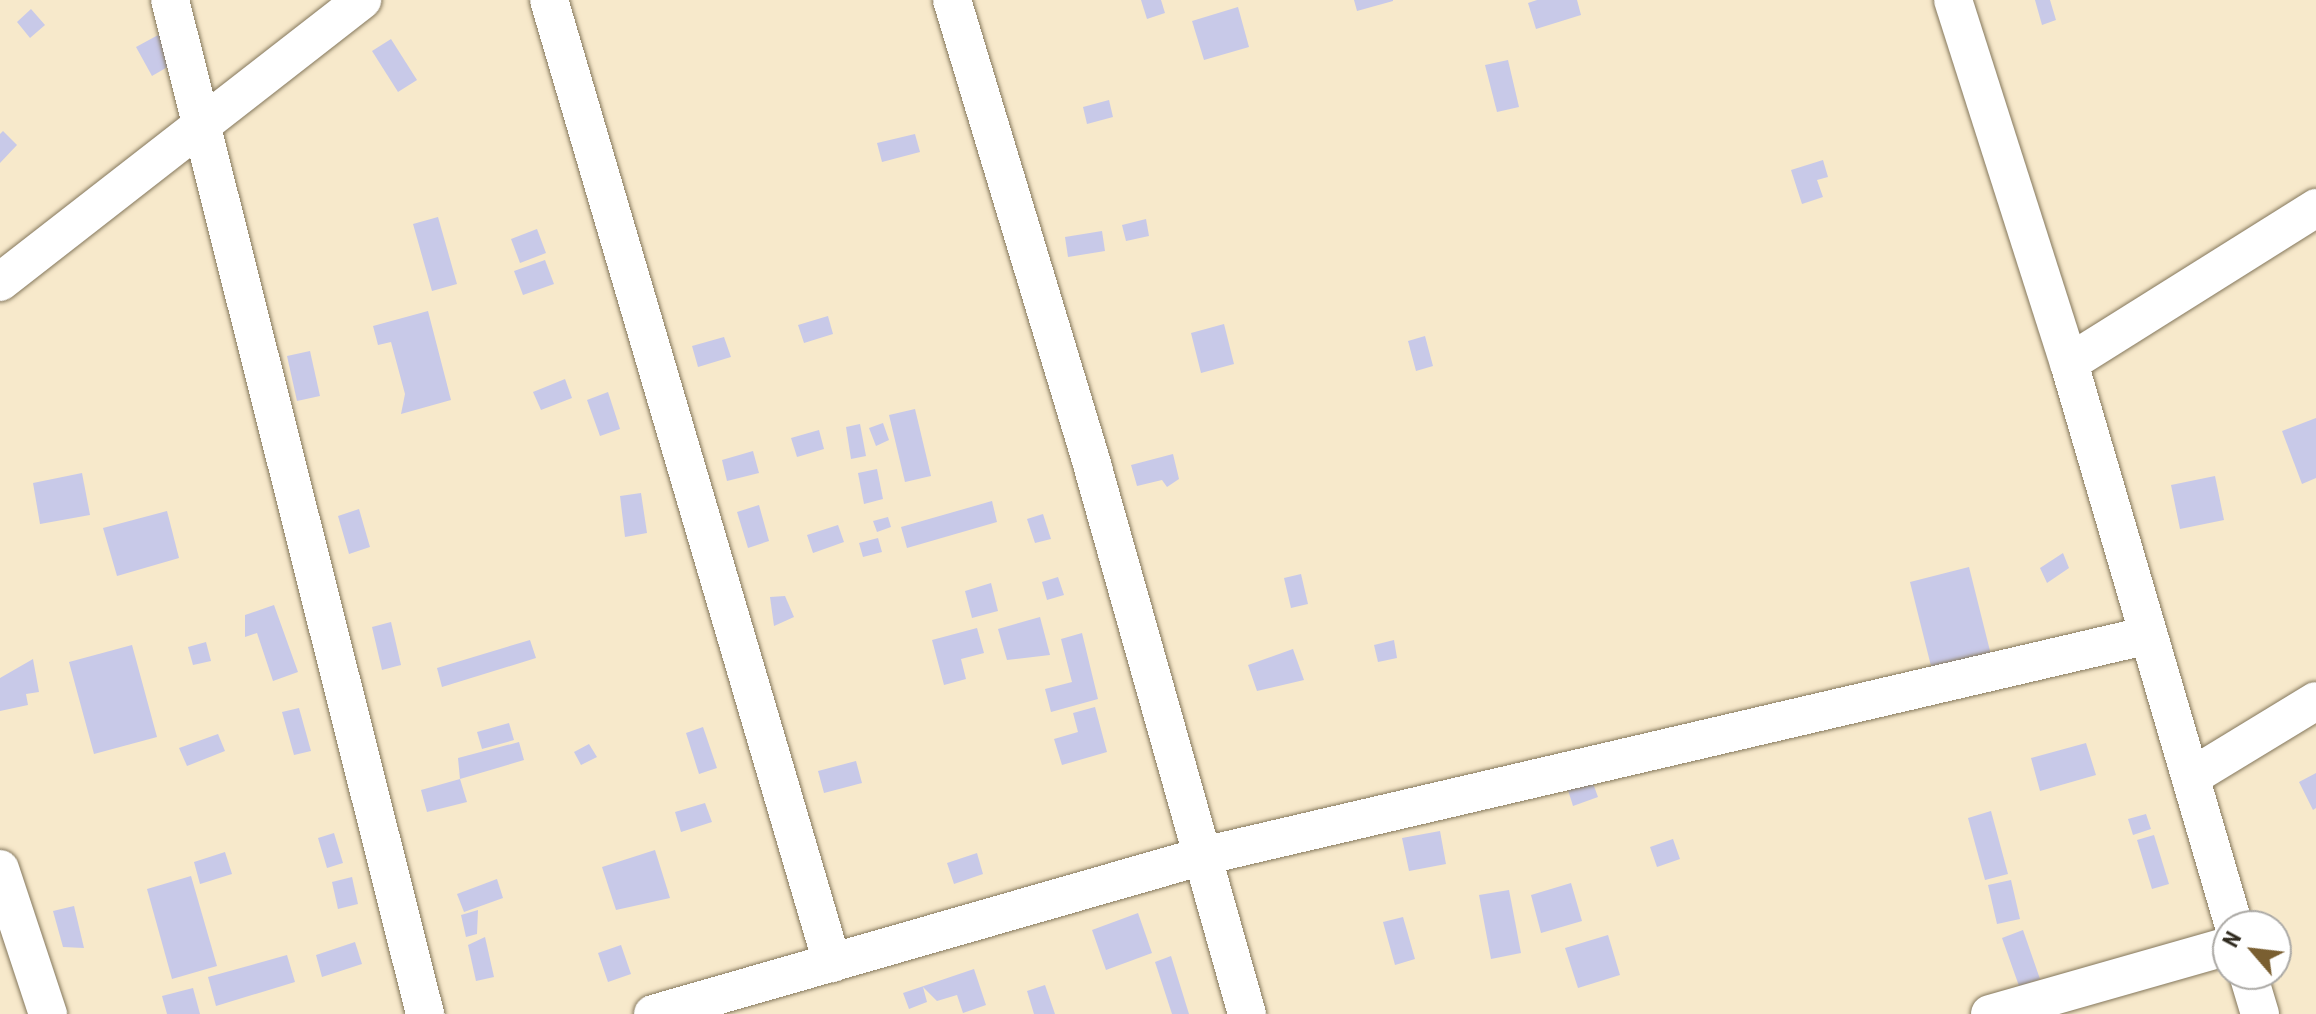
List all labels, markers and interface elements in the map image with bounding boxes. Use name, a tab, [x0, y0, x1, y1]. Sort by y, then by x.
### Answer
north arrow	[2212, 910, 2292, 990]
text: N	[2218, 928, 2246, 951]

